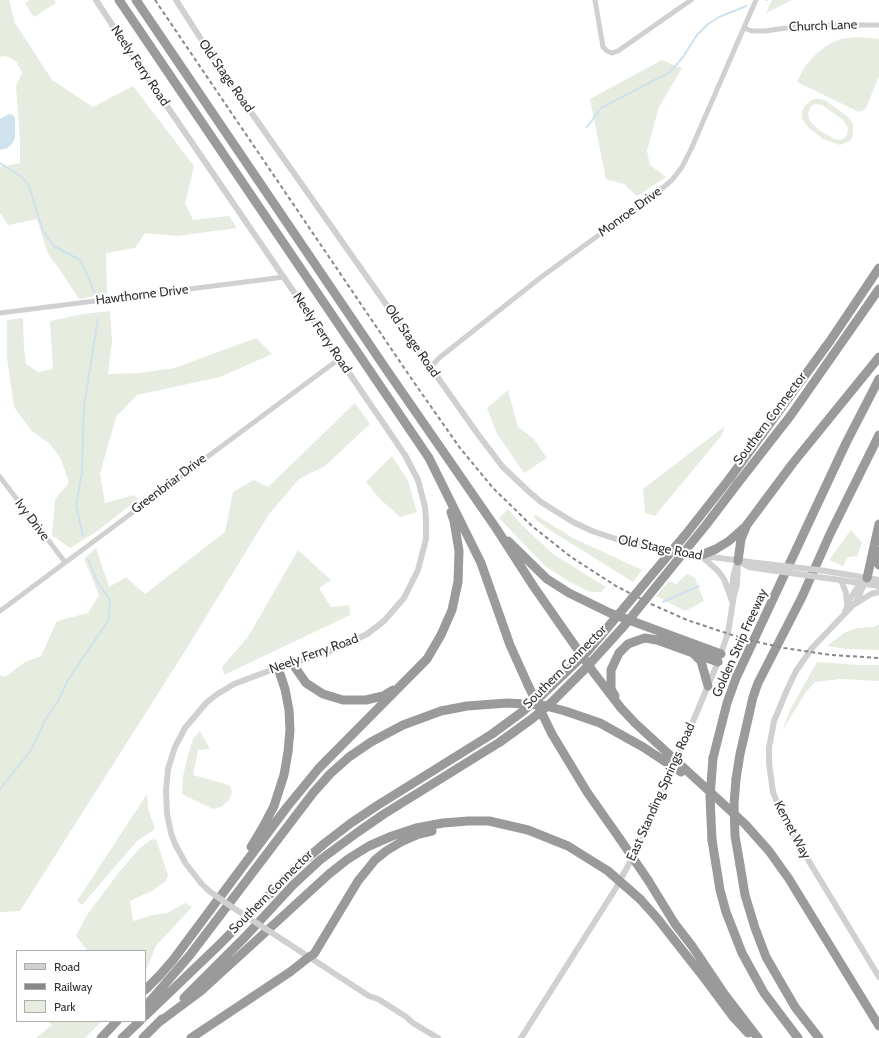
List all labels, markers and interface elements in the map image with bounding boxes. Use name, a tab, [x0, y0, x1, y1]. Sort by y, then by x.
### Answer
street label: Church Lane	[789, 17, 857, 35]
street label: Neely Ferry Road	[107, 23, 173, 109]
street label: Old Stage Road	[195, 37, 257, 115]
street label: Monroe Drive	[595, 184, 665, 240]
street label: Hawthorne Drive	[95, 282, 189, 308]
street label: Neely Ferry Road	[289, 290, 355, 376]
street label: Old Stage Road	[381, 302, 443, 380]
street label: Southern Connector	[730, 370, 810, 468]
street label: Greenbriar Drive	[128, 451, 210, 517]
street label: Ivy Drive	[11, 496, 53, 544]
street label: Old Stage Road	[617, 532, 703, 564]
street label: Golden Strip Freeway	[709, 586, 771, 700]
street label: Southern Connector	[520, 622, 610, 712]
street label: Neely Ferry Road	[267, 631, 361, 677]
street label: East Standing Springs Road	[623, 720, 699, 864]
street label: Kemet Way	[770, 798, 814, 862]
street label: Southern Connector	[226, 847, 316, 937]
legend	[16, 950, 146, 1022]
text: Road	[54, 959, 80, 974]
text: Railway	[54, 979, 92, 994]
text: Park	[54, 999, 76, 1014]

